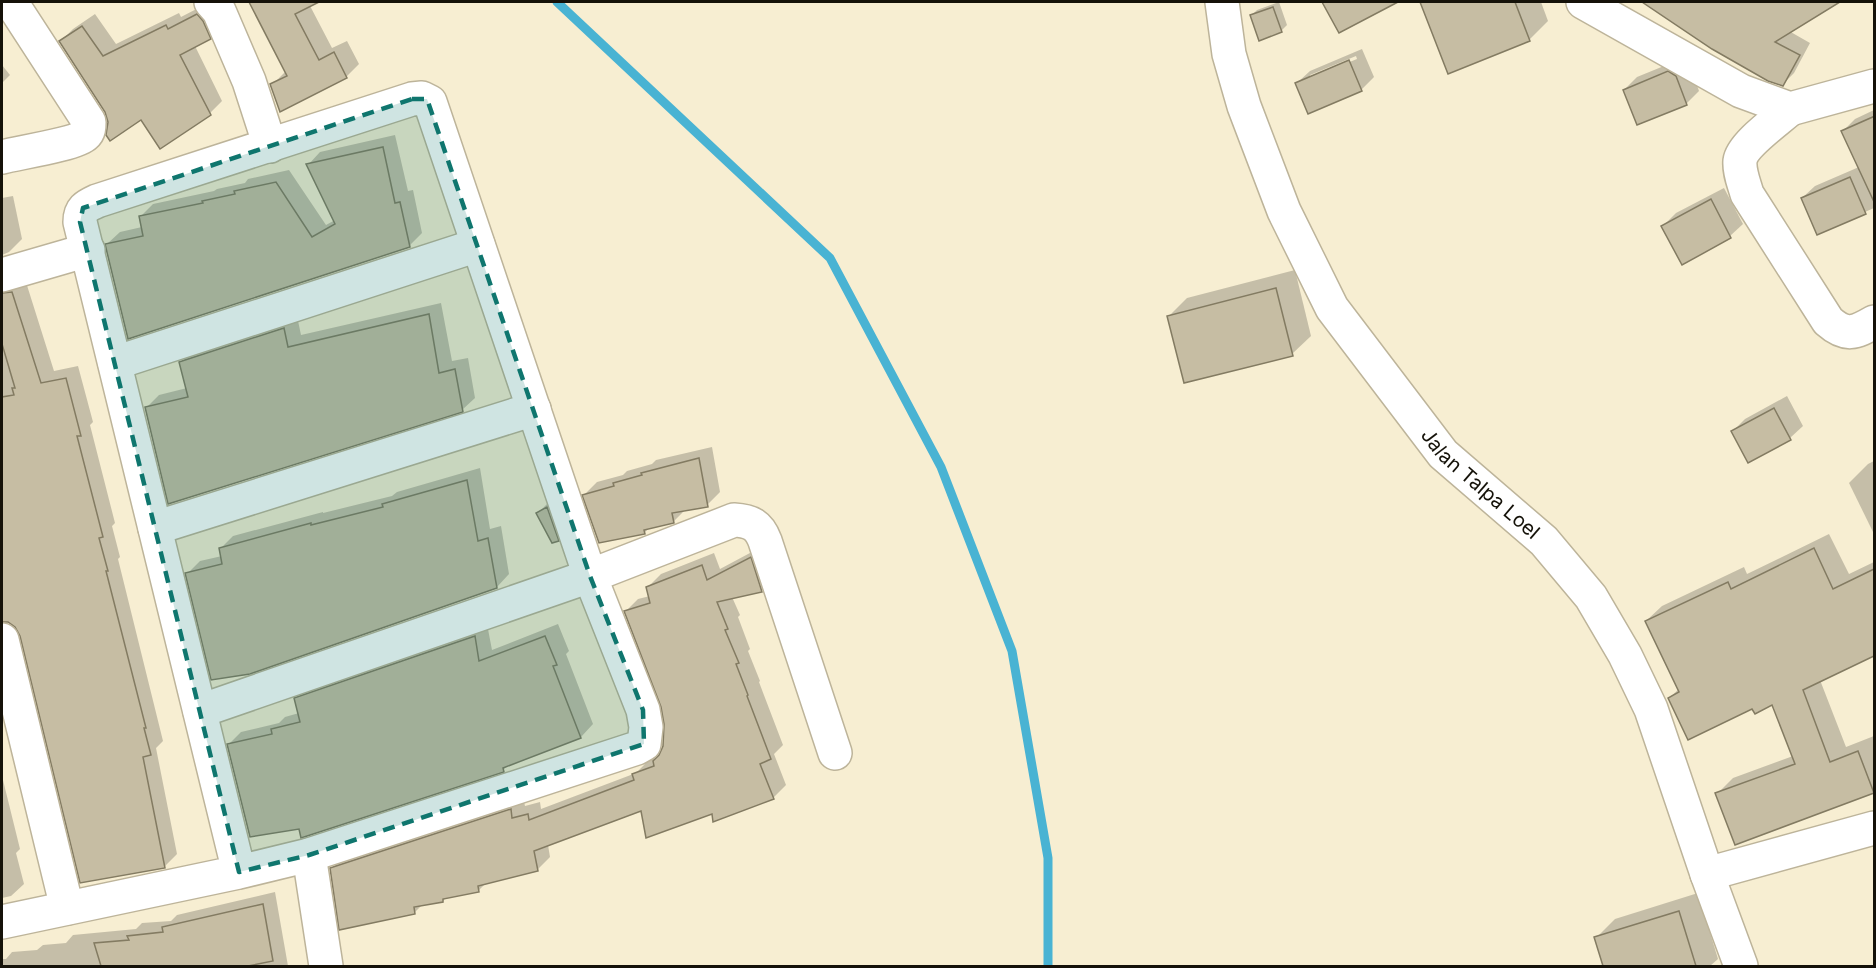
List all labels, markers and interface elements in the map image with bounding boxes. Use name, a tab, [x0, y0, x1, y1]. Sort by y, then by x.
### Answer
street label: Jalan Talpa Loel	[1416, 424, 1545, 544]

